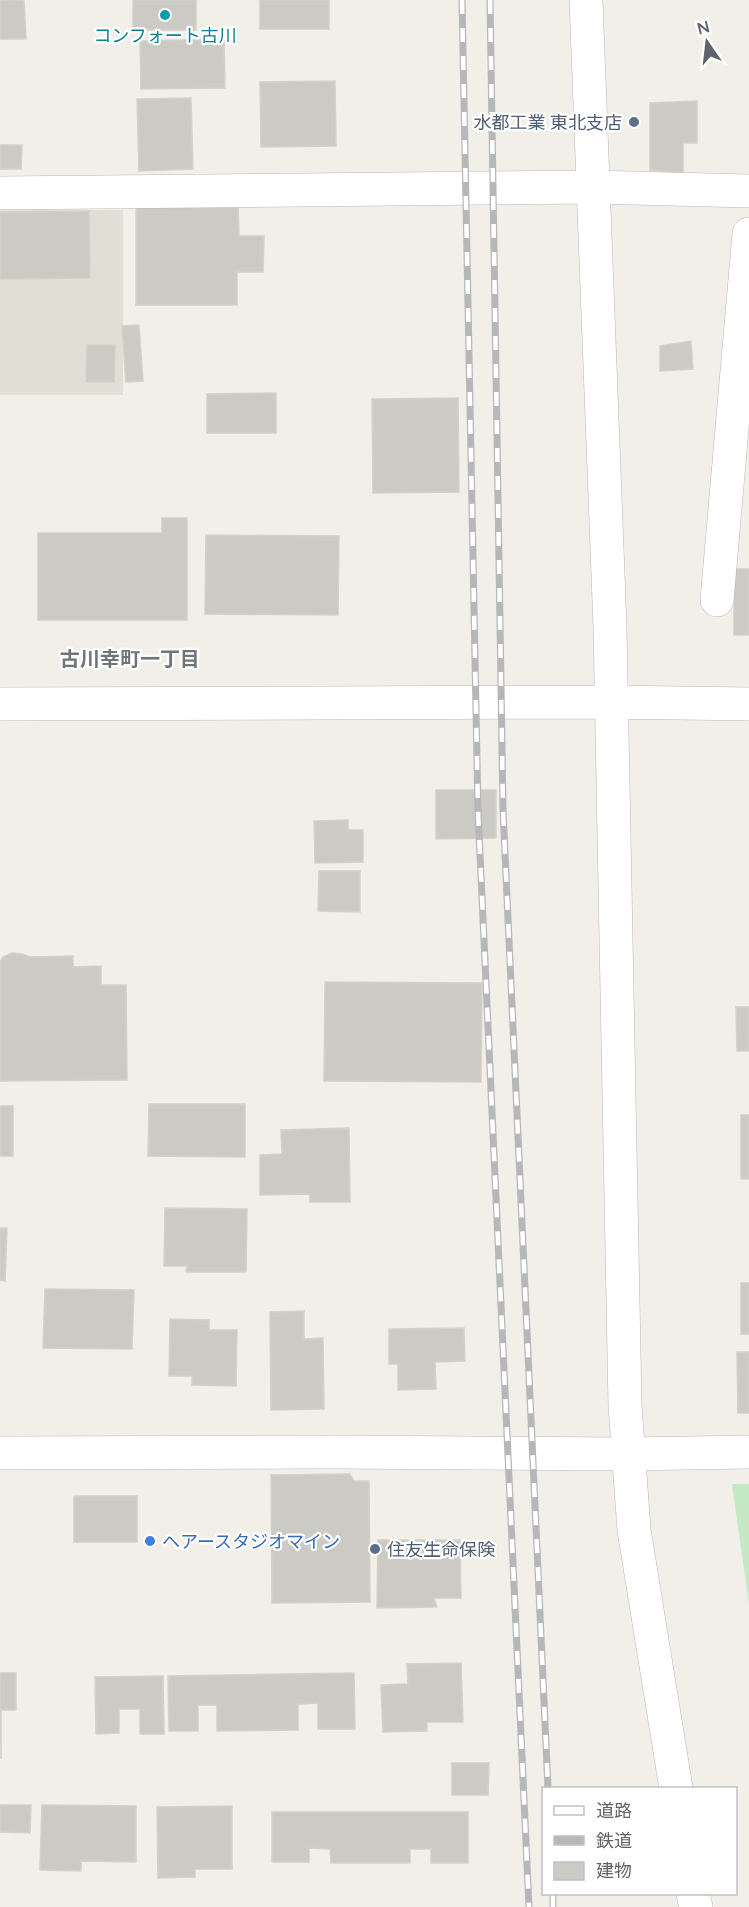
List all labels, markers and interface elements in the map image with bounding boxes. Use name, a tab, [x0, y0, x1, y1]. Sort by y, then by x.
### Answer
marker: コンフォート古川	[158, 8, 172, 22]
north arrow	[677, 12, 737, 72]
text: N	[695, 16, 712, 38]
place label: コンフォート古川	[93, 24, 237, 46]
place label: 水都工業 東北支店	[473, 111, 622, 133]
marker: 水都工業 東北支店	[627, 115, 641, 129]
district label: 古川幸町一丁目	[60, 646, 200, 670]
place label: ヘアースタジオマイン	[162, 1530, 340, 1552]
marker: ヘアースタジオマイン	[143, 1534, 157, 1548]
place label: 住友生命保険	[387, 1538, 496, 1560]
marker: 住友生命保険	[368, 1542, 382, 1556]
legend	[542, 1787, 737, 1895]
text: 道路	[596, 1799, 632, 1821]
text: 鉄道	[596, 1829, 632, 1851]
text: 建物	[596, 1859, 632, 1881]

